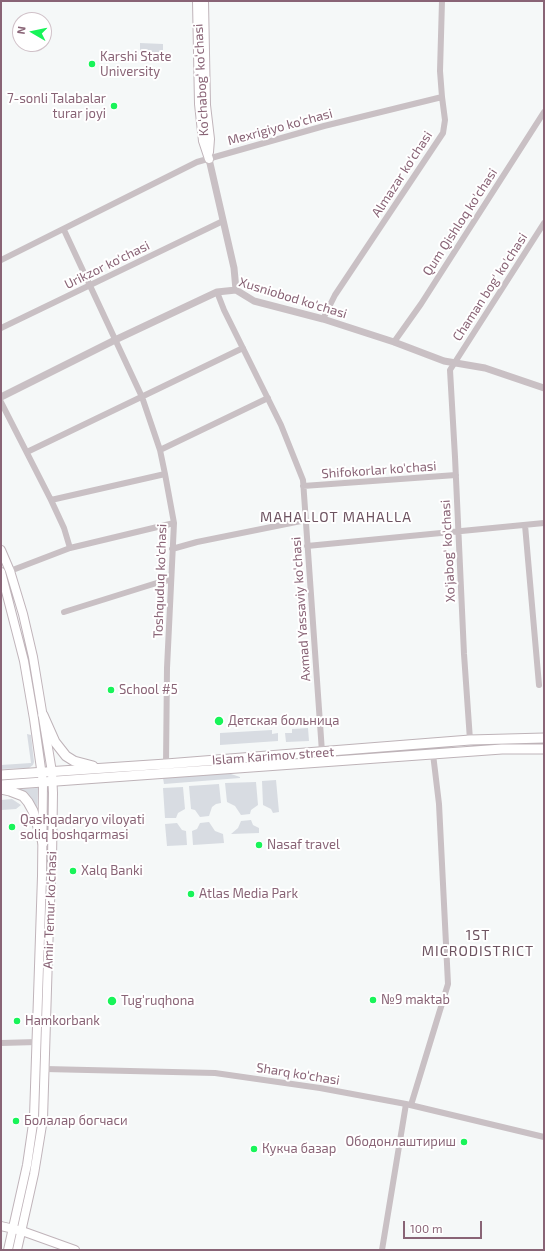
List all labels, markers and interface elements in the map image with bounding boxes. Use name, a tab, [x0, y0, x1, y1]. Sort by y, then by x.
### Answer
north arrow	[12, 12, 52, 52]
street label: Ko‘chabog‘ ko‘chasi	[190, 23, 212, 137]
text: N	[14, 25, 28, 35]
place label: Karshi State University	[100, 49, 172, 80]
marker: Karshi State University	[87, 59, 97, 69]
place label: 7-sonli Talabalar turar joyi	[7, 91, 106, 122]
marker: 7-sonli Talabalar turar joyi	[109, 101, 119, 111]
street label: Mexrigiyo ko'chasi	[226, 105, 334, 149]
street label: Almazar ko'chasi	[368, 128, 436, 220]
street label: Qum Qishloq ko'chasi	[419, 165, 501, 279]
street label: Chaman bog' ko'chasi	[449, 230, 531, 344]
street label: Urikzor ko'chasi	[62, 238, 152, 292]
street label: Xusniobod ko'chasi	[237, 274, 349, 322]
street label: Shifokorlar ko'chasi	[321, 458, 437, 482]
street label: Xo'jabog' ko'chasi	[438, 499, 458, 603]
district label: MAHALLOT MAHALLA	[260, 509, 412, 525]
street label: Toshquduq ko'chasi	[150, 523, 170, 639]
street label: Axmad Yassaviy ko'chasi	[288, 536, 314, 682]
place label: School #5	[119, 682, 178, 698]
marker: School #5	[106, 685, 116, 695]
place label: Детская больница	[228, 713, 339, 729]
marker: Детская больница	[213, 715, 225, 727]
street label: Islam Karimov street	[211, 744, 335, 768]
place label: Qashqadaryo viloyati soliq boshqarmasi	[20, 812, 145, 843]
marker: Qashqadaryo viloyati soliq boshqarmasi	[7, 822, 17, 832]
place label: Nasaf travel	[267, 837, 340, 853]
marker: Nasaf travel	[254, 840, 264, 850]
street label: Amir Temur ko'chasi	[40, 851, 60, 969]
place label: Xalq Banki	[81, 863, 143, 879]
marker: Xalq Banki	[68, 866, 78, 876]
place label: Atlas Media Park	[199, 886, 298, 902]
marker: Atlas Media Park	[186, 889, 196, 899]
district label: 1ST MICRODISTRICT	[422, 927, 534, 960]
place label: №9 maktab	[381, 992, 450, 1008]
place label: Tug'ruqhona	[121, 993, 194, 1009]
marker: Tug'ruqhona	[106, 995, 118, 1007]
marker: №9 maktab	[368, 995, 378, 1005]
place label: Hamkorbank	[25, 1013, 100, 1029]
marker: Hamkorbank	[12, 1016, 22, 1026]
street label: Sharq ko‘chasi	[255, 1060, 341, 1088]
place label: Болалар богчаси	[24, 1113, 128, 1129]
marker: Болалар богчаси	[11, 1116, 21, 1126]
place label: Ободонлаштириш	[345, 1134, 456, 1150]
marker: Ободонлаштириш	[459, 1137, 469, 1147]
place label: Кукча базар	[262, 1141, 336, 1157]
marker: Кукча базар	[249, 1144, 259, 1154]
scale bar	[405, 1213, 484, 1239]
text: 100 m	[410, 1221, 442, 1235]

